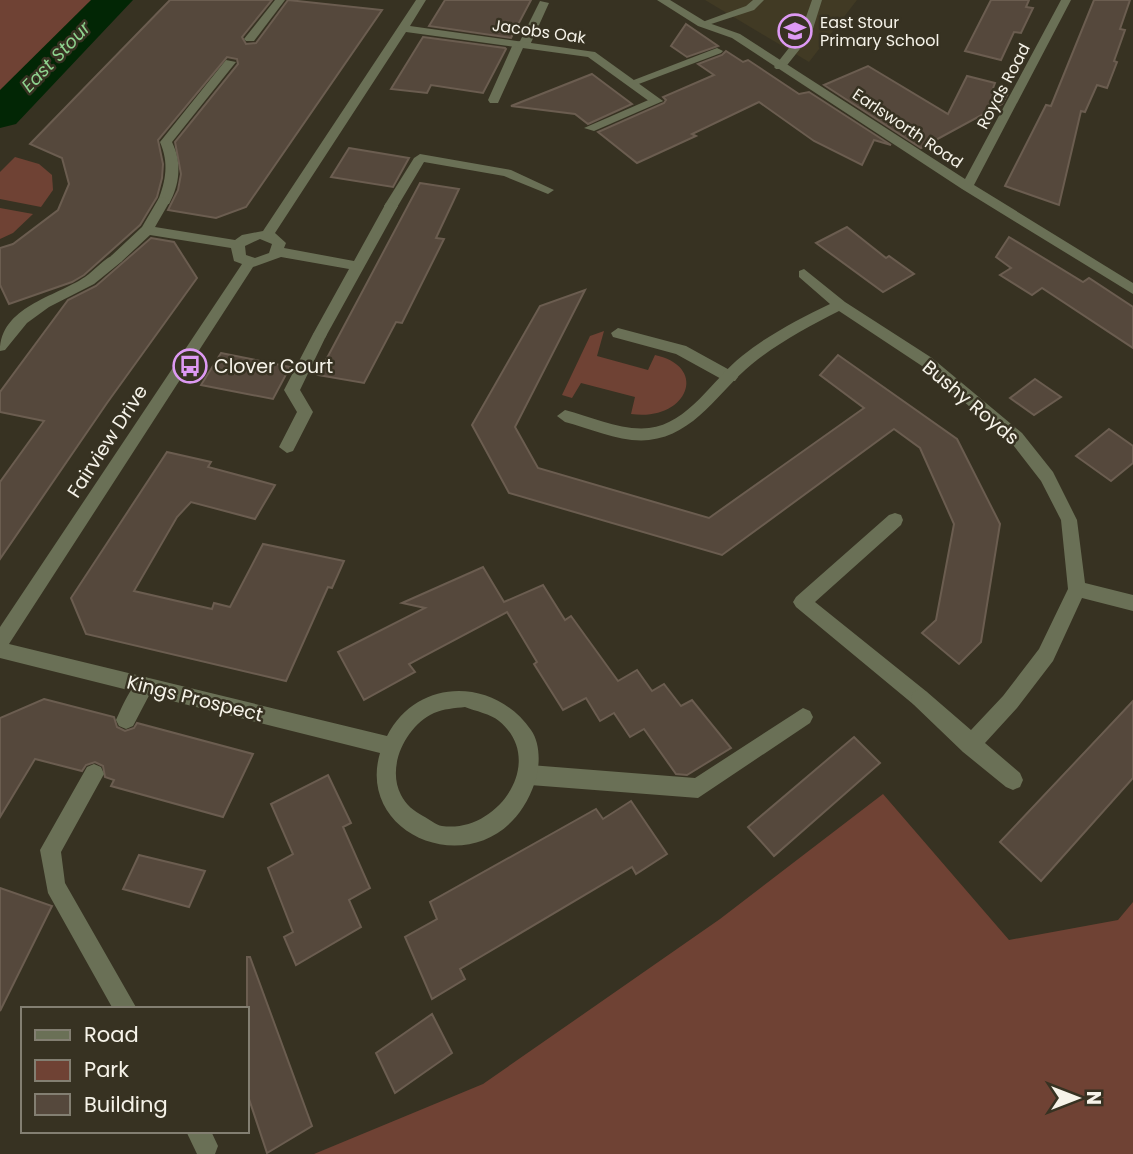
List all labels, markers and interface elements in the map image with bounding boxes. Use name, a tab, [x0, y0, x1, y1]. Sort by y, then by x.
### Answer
place label: East Stour Primary School	[820, 11, 939, 52]
school or university icon: East Stour Primary School	[776, 12, 814, 50]
street label: Jacobs Oak	[491, 14, 588, 50]
water label: East Stour	[16, 15, 97, 98]
street label: Royds Road	[971, 39, 1036, 133]
street label: Earlsworth Road	[848, 83, 967, 174]
bus stop icon: Clover Court	[171, 347, 209, 385]
place label: Clover Court	[214, 353, 333, 380]
street label: Bushy Royds	[916, 354, 1025, 451]
street label: Fairview Drive	[61, 380, 154, 503]
street label: Kings Prospect	[124, 669, 266, 728]
legend	[21, 1007, 248, 1133]
text: Road	[84, 1020, 139, 1049]
text: Park	[84, 1055, 129, 1084]
north arrow	[1042, 1063, 1112, 1133]
text: Building	[84, 1090, 168, 1119]
text: N	[1080, 1091, 1107, 1105]

